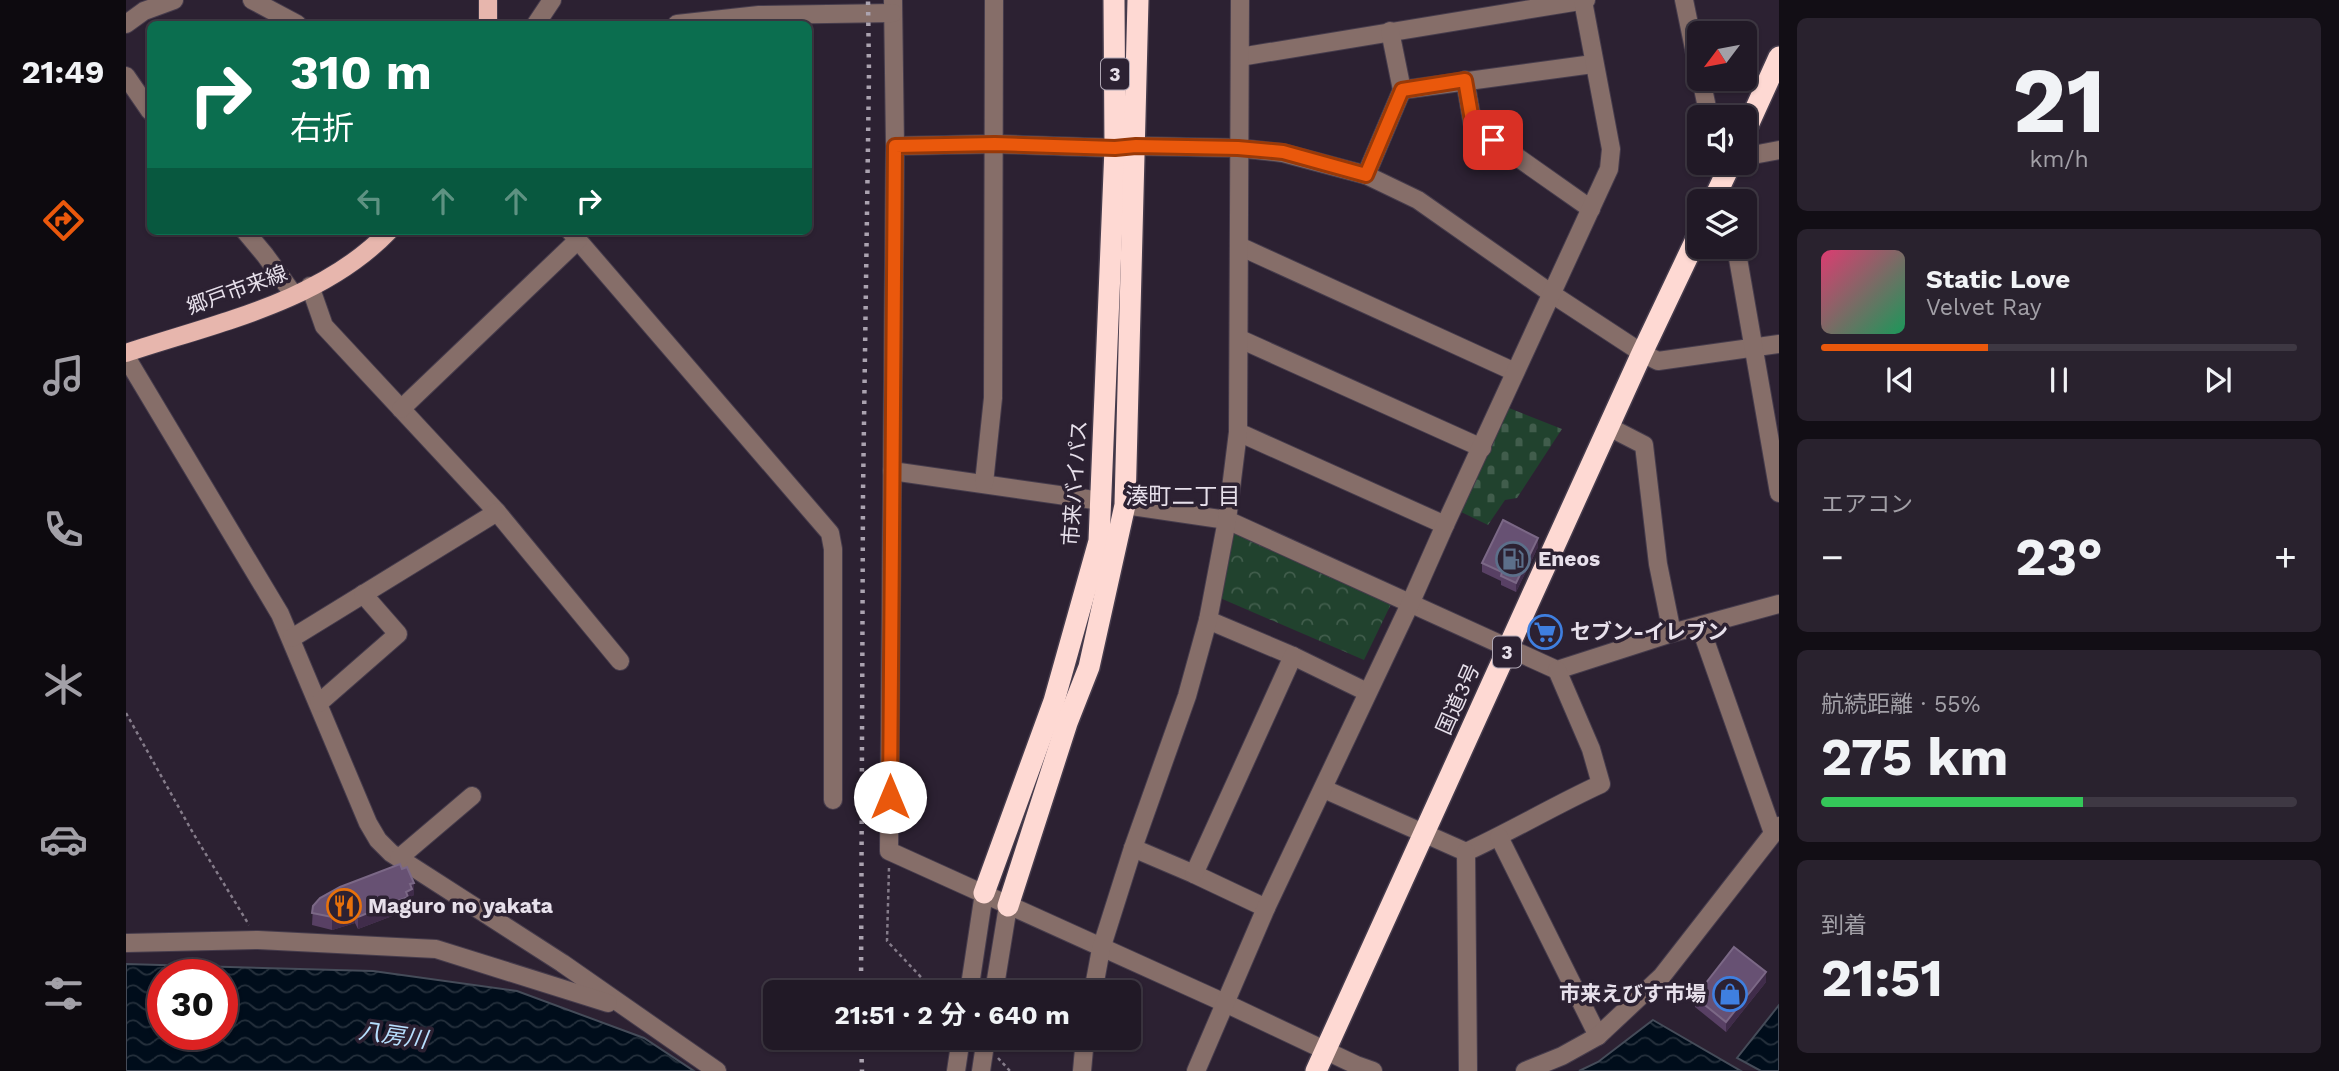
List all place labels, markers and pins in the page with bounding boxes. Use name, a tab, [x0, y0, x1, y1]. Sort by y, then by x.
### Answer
pin	[1463, 110, 1523, 170]
fuel station icon: Eneos	[1494, 540, 1532, 578]
place label: Eneos	[1538, 546, 1600, 571]
supermarket icon: セブン-イレブン	[1526, 613, 1564, 651]
place label: セブン-イレブン	[1570, 619, 1728, 644]
restaurant icon: Maguro no yakata	[325, 887, 363, 925]
place label: Maguro no yakata	[368, 893, 554, 918]
shop icon: 市来えびす市場	[1711, 975, 1749, 1013]
place label: 市来えびす市場	[1559, 981, 1706, 1006]

